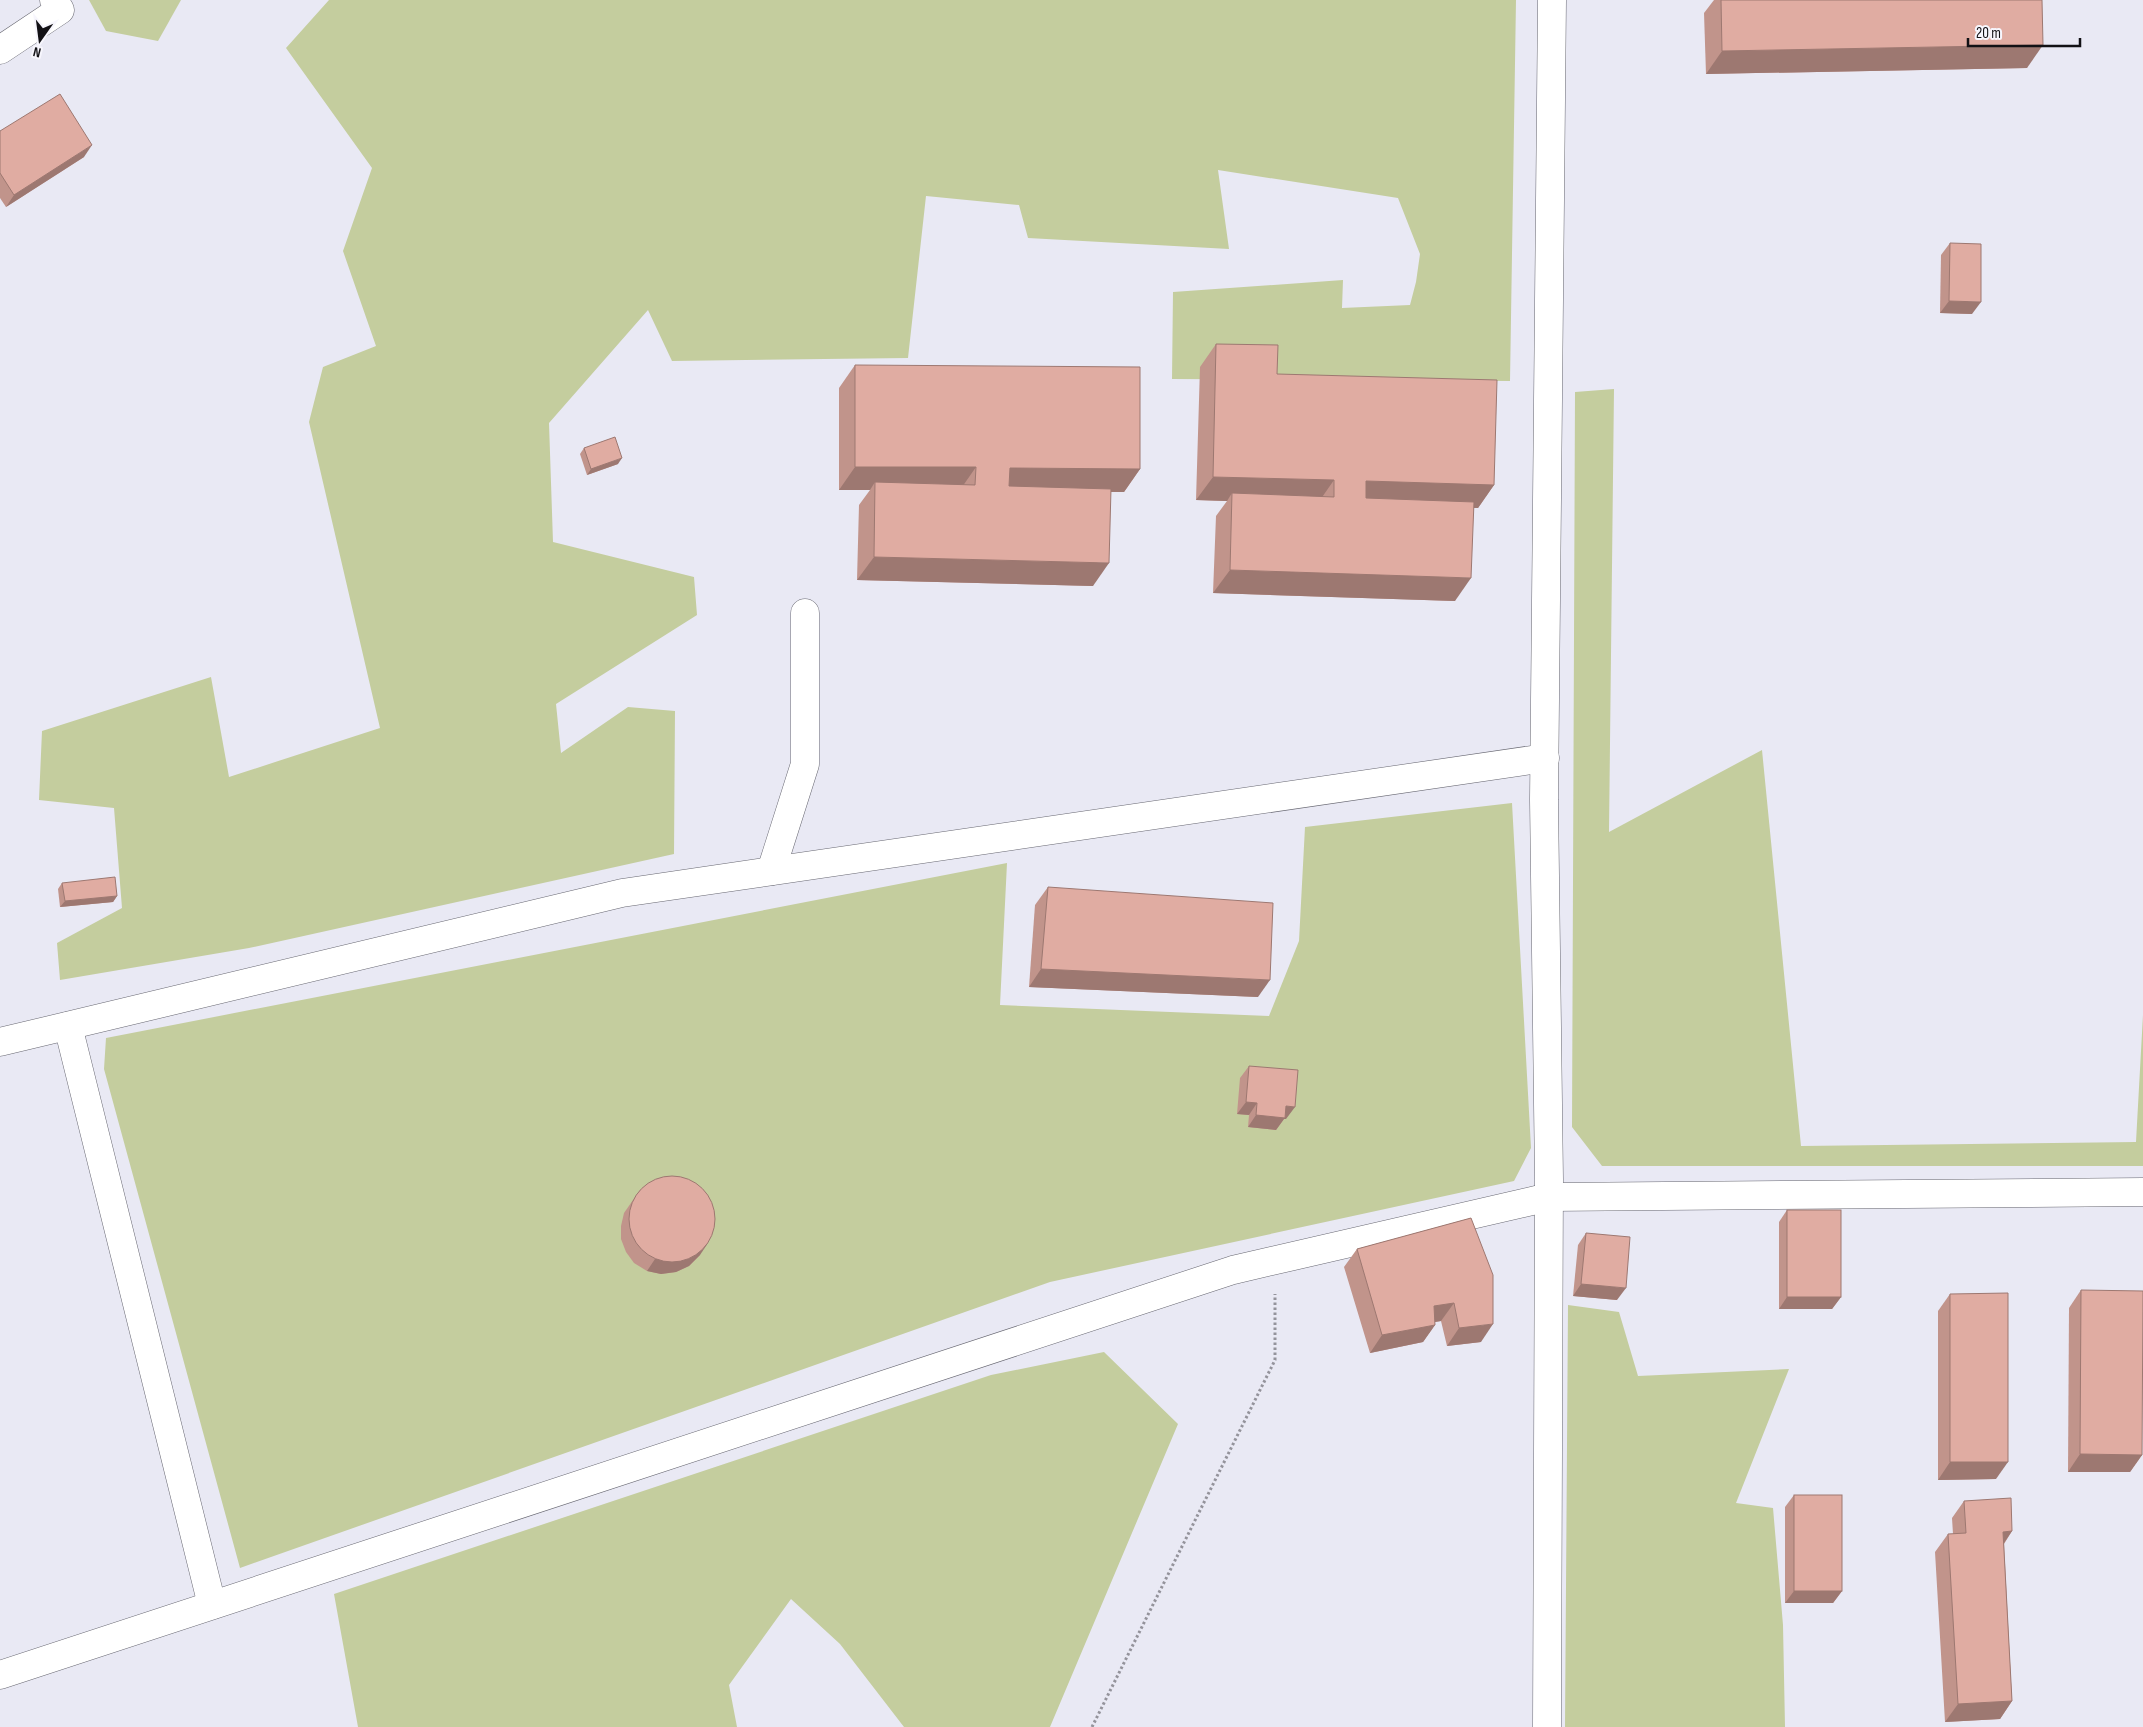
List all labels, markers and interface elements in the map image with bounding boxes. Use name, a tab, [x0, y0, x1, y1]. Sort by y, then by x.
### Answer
north arrow	[15, 15, 65, 65]
scale bar	[1968, 15, 2080, 47]
text: 20 m	[1976, 24, 2001, 43]
text: N	[31, 43, 43, 61]

